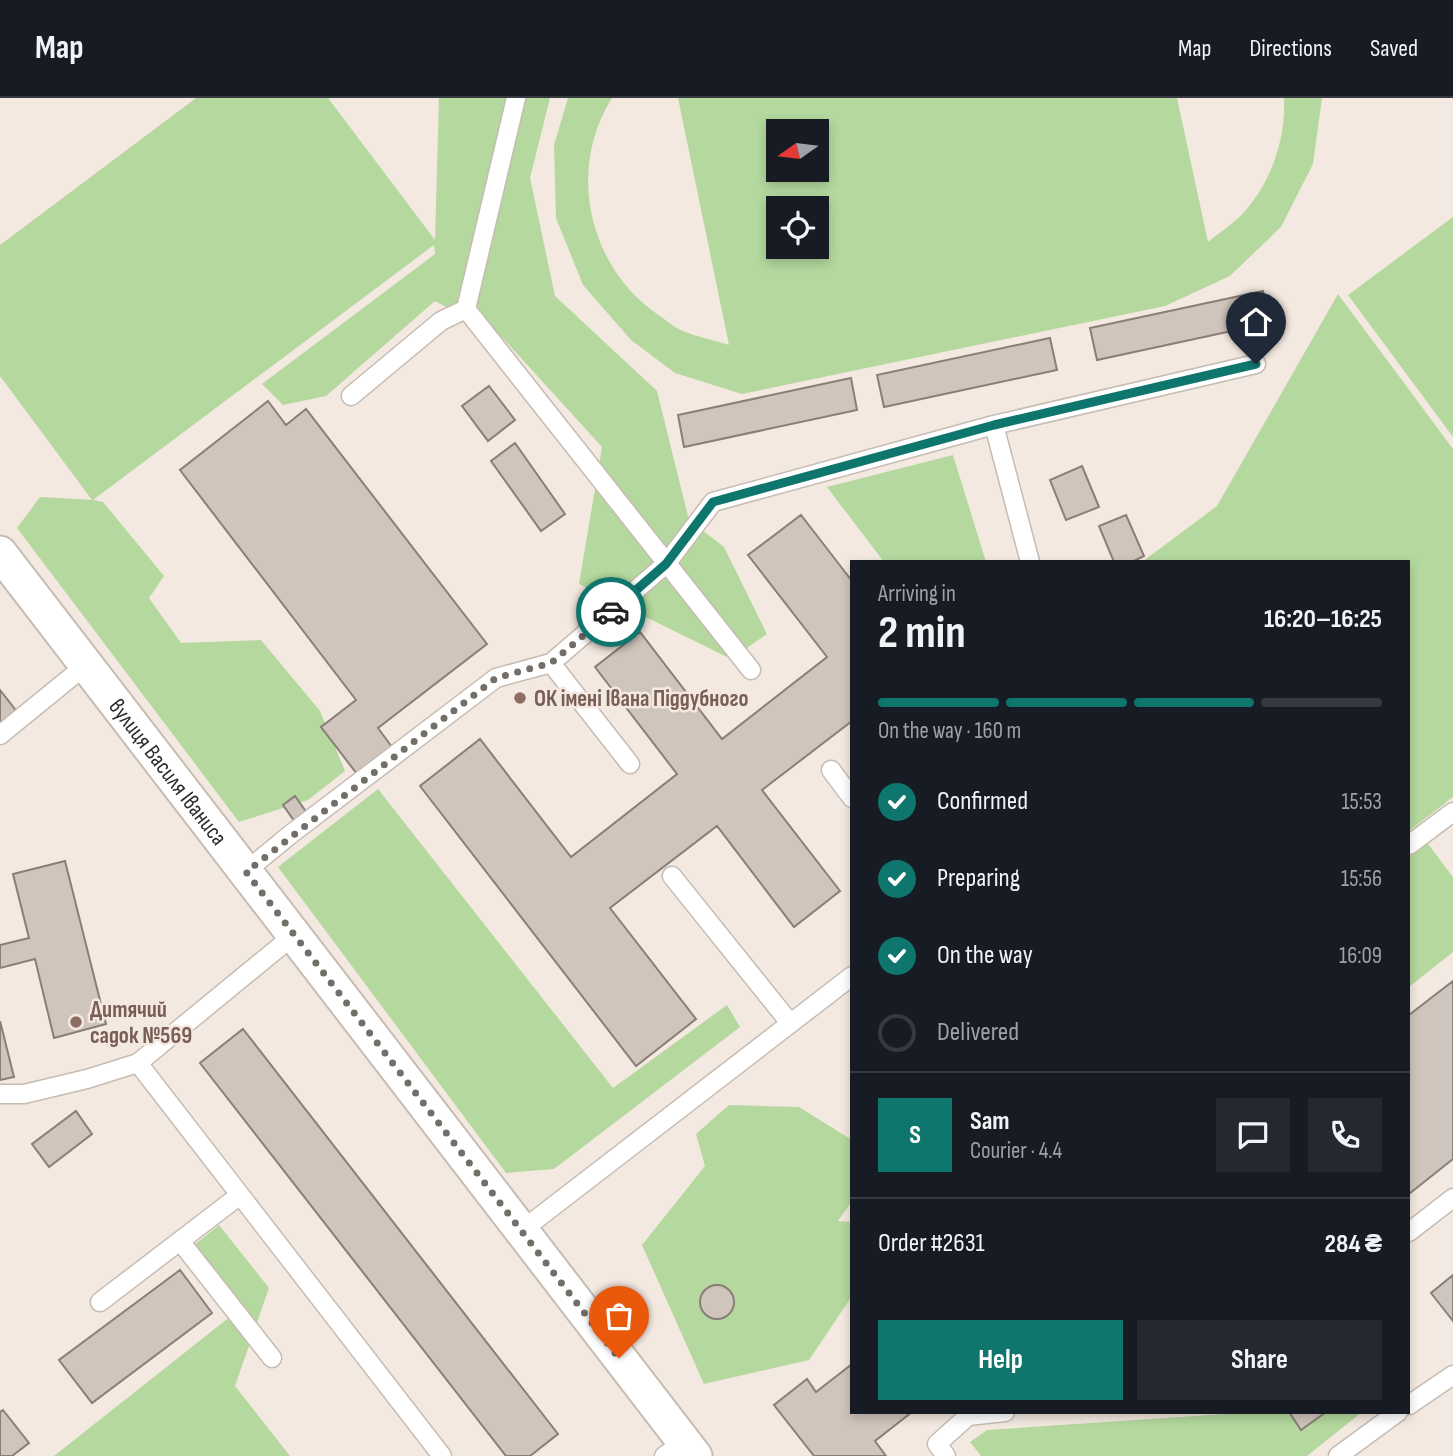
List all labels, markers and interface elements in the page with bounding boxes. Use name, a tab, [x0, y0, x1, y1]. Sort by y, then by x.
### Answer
text: Map	[35, 28, 84, 68]
text: Map	[1178, 34, 1211, 63]
text: Directions	[1249, 34, 1332, 63]
text: Saved	[1370, 34, 1418, 63]
north arrow	[766, 119, 830, 182]
map controls	[766, 119, 829, 259]
button: locate	[766, 196, 829, 259]
pin	[1226, 292, 1286, 364]
icon: home	[1237, 303, 1275, 341]
courier	[576, 577, 646, 647]
text: Arriving in	[878, 580, 956, 608]
icon: car	[592, 593, 630, 631]
text: 16:20–16:25	[1264, 604, 1382, 635]
text: 2 min	[878, 606, 966, 661]
place label: ОК імені Івана Піддубного	[534, 685, 748, 713]
marker: ОК імені Івана Піддубного	[512, 690, 528, 706]
street label: вулиця Василя Іваниса	[102, 694, 233, 851]
text: On the way · 160 m	[878, 717, 1021, 745]
icon: check	[878, 783, 916, 821]
text: Confirmed	[937, 786, 1028, 817]
text: 15:53	[1342, 788, 1382, 816]
icon: check	[878, 860, 916, 898]
text: Preparing	[937, 863, 1020, 894]
text: 15:56	[1341, 865, 1382, 893]
icon: check	[878, 937, 916, 975]
text: On the way	[937, 940, 1033, 971]
text: 16:09	[1339, 942, 1382, 970]
place label: Дитячий садок №569	[90, 996, 192, 1050]
marker: Дитячий садок №569	[68, 1014, 84, 1030]
text: Delivered	[937, 1017, 1019, 1048]
button: chat	[1216, 1098, 1290, 1172]
button: phone	[1308, 1098, 1382, 1172]
text: Sam	[970, 1106, 1010, 1137]
text: S	[909, 1120, 921, 1151]
text: Courier · 4.4	[970, 1137, 1062, 1165]
text: Order #2631	[878, 1228, 985, 1259]
text: 284 ₴	[1325, 1229, 1382, 1260]
pin	[589, 1286, 649, 1358]
icon: bag	[600, 1297, 638, 1335]
button: Help	[878, 1320, 1123, 1400]
button: Share	[1137, 1320, 1382, 1400]

